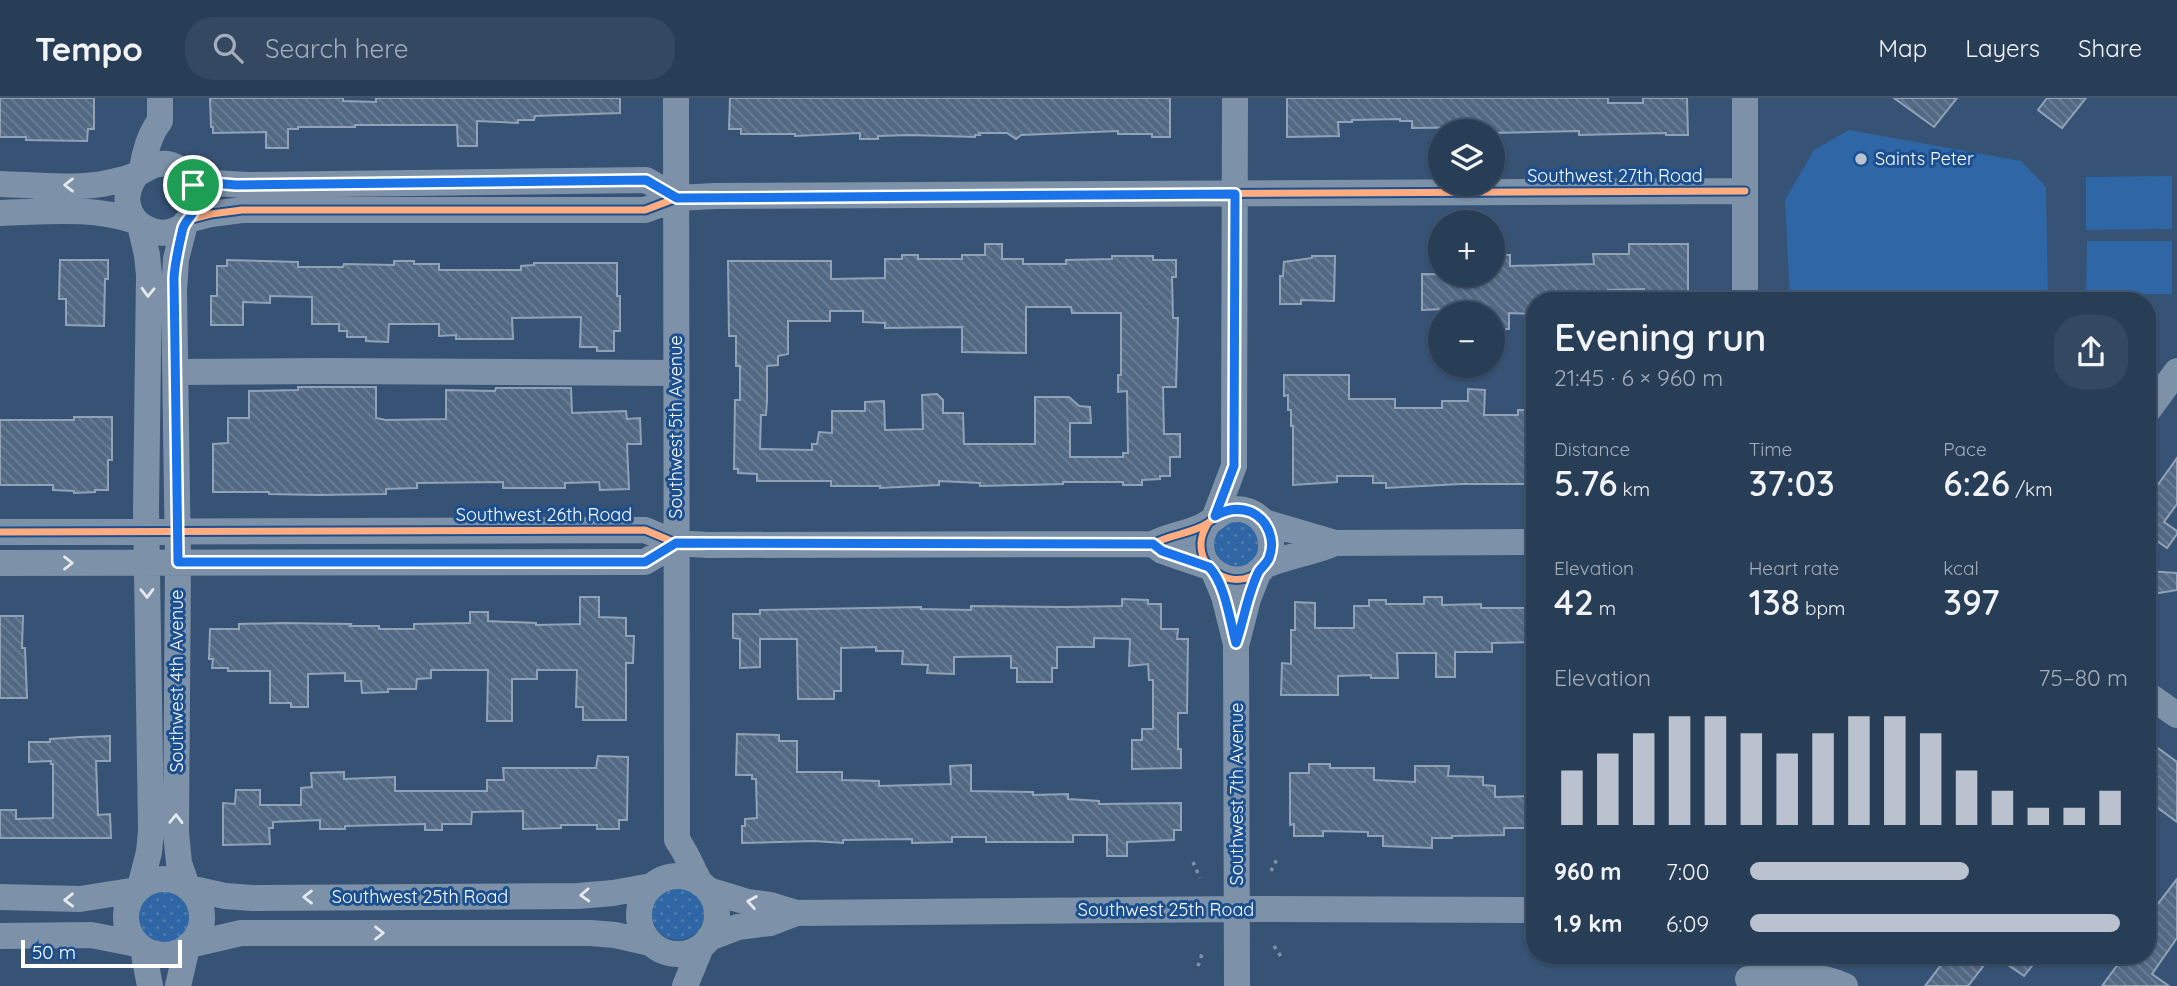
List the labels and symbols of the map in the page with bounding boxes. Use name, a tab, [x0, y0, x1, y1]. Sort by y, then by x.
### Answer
place label: Saints Peter	[1875, 147, 1974, 170]
marker: Saints Peter	[1853, 151, 1869, 167]
pin	[163, 155, 223, 215]
street label: Southwest 27th Road	[1527, 164, 1703, 187]
one-way arrow	[63, 177, 74, 193]
one-way arrow	[140, 288, 156, 298]
street label: Southwest 5th Avenue	[664, 335, 687, 519]
street label: Southwest 26th Road	[456, 503, 632, 526]
one-way arrow	[63, 555, 74, 571]
one-way arrow	[139, 589, 155, 599]
street label: Southwest 4th Avenue	[165, 589, 188, 773]
street label: Southwest 7th Avenue	[1225, 703, 1248, 885]
one-way arrow	[169, 813, 184, 824]
street label: Southwest 25th Road	[332, 885, 508, 908]
one-way arrow	[579, 888, 590, 903]
one-way arrow	[302, 889, 313, 905]
one-way arrow	[64, 892, 75, 907]
one-way arrow	[746, 895, 758, 910]
street label: Southwest 25th Road	[1078, 898, 1254, 921]
one-way arrow	[374, 925, 384, 941]
scale bar	[21, 937, 182, 969]

